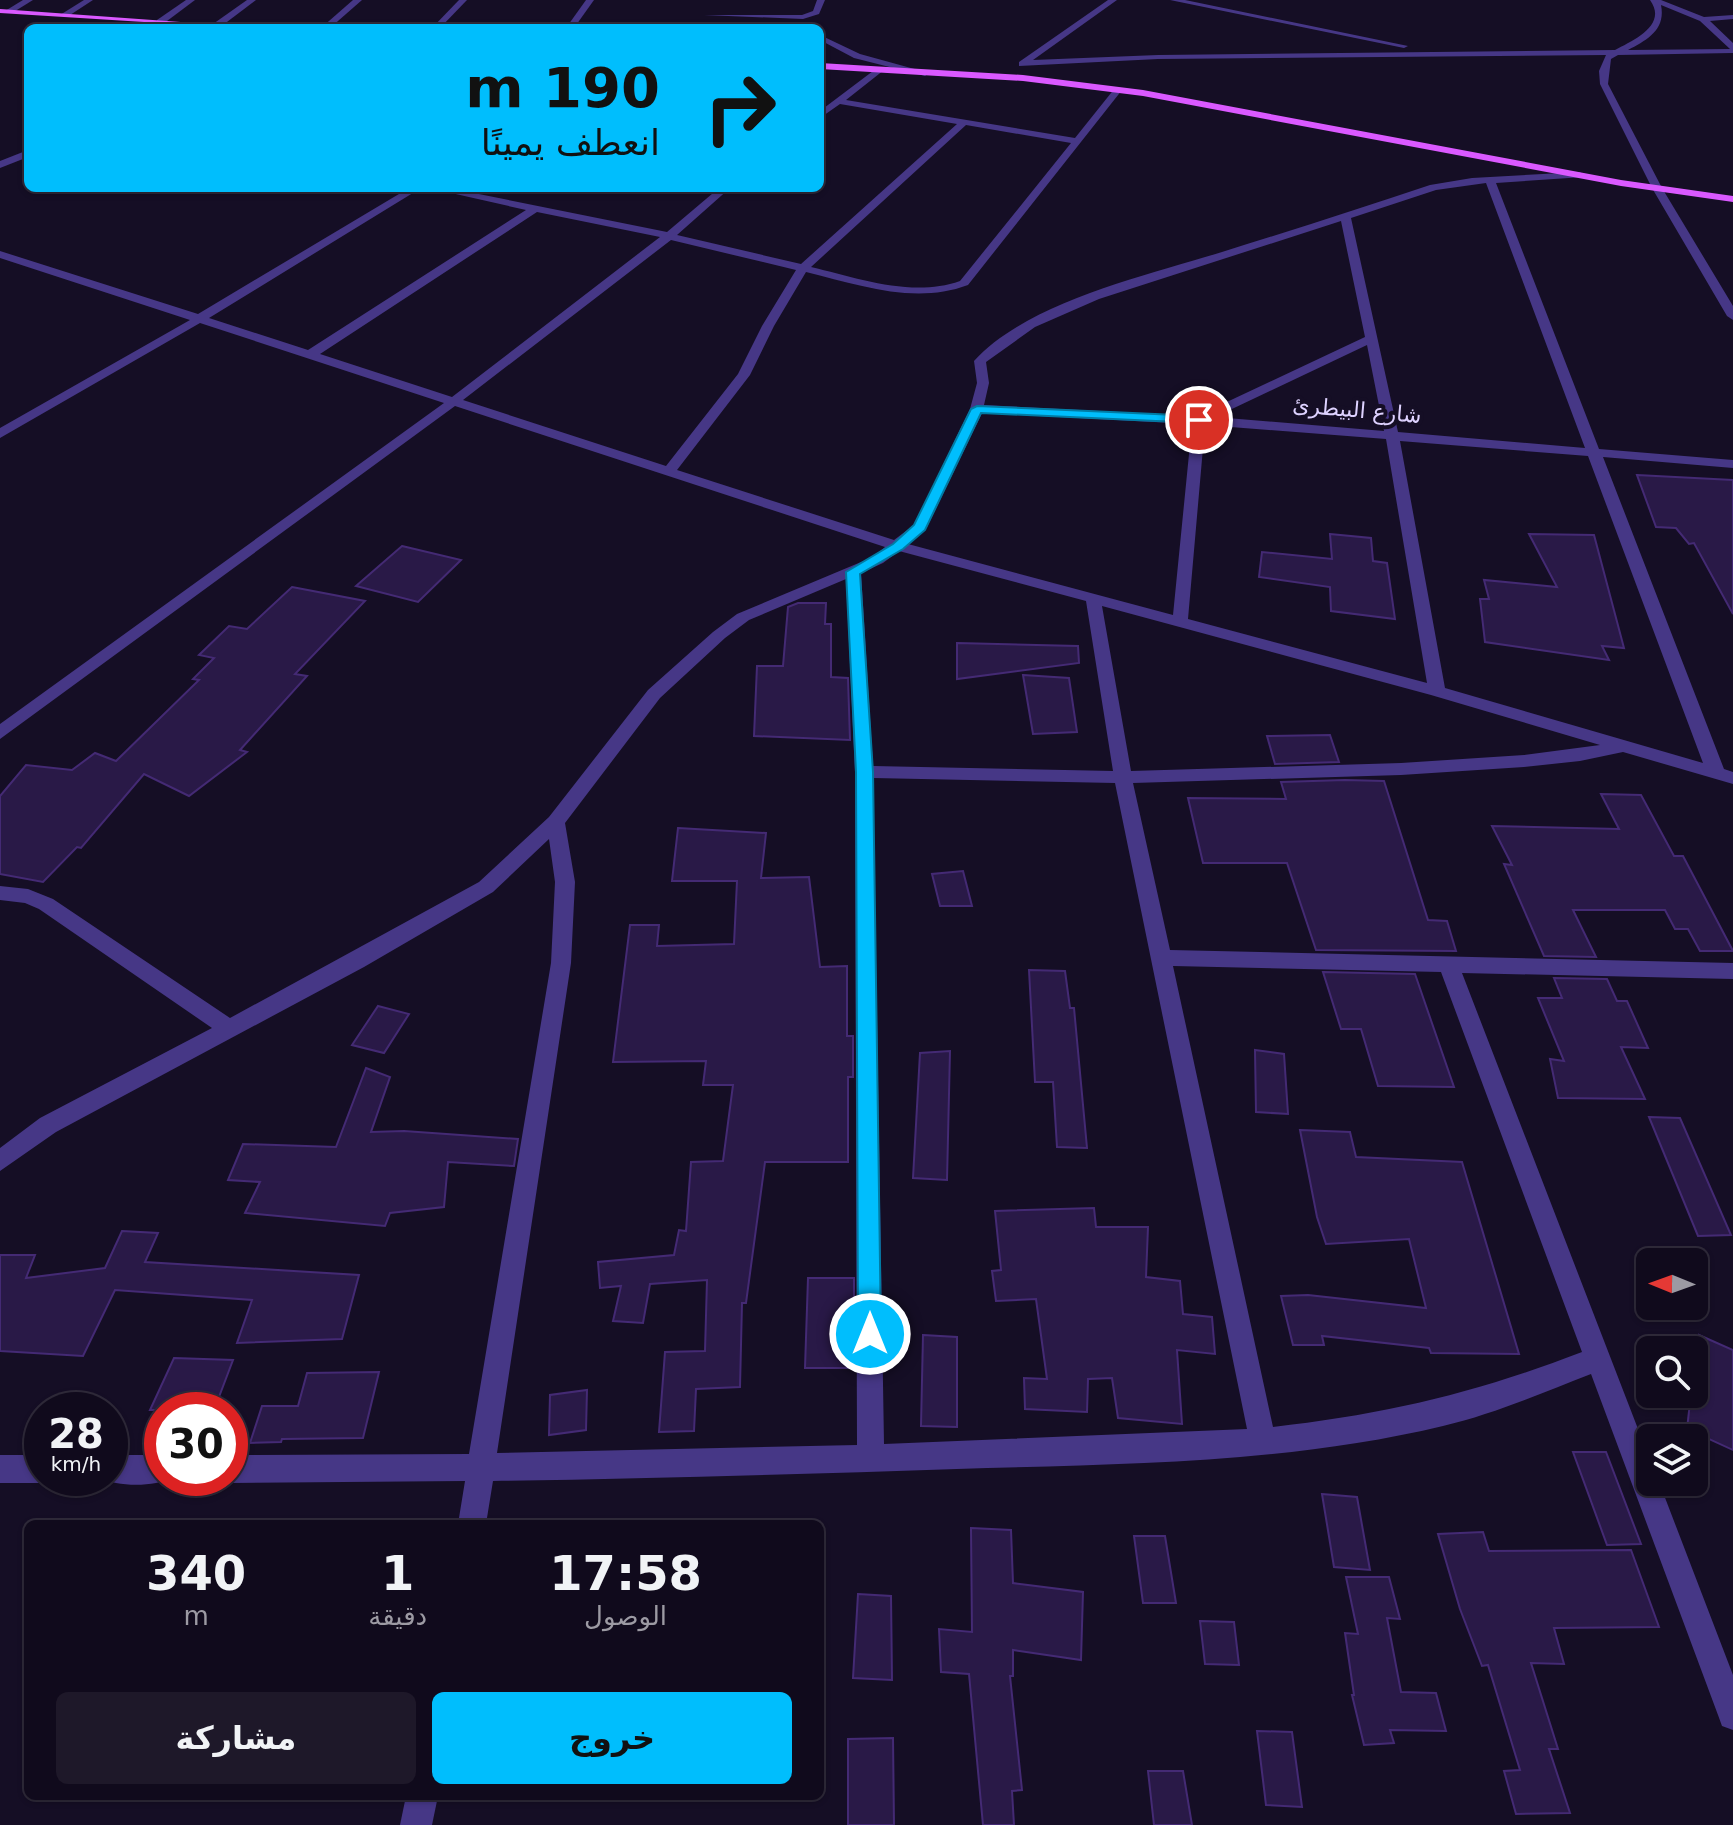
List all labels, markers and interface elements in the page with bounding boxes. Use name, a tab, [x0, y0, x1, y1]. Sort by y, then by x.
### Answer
text: 190 m	[465, 55, 660, 120]
icon: right	[688, 56, 792, 160]
text: انعطف يمينًا	[481, 122, 660, 163]
pin	[1165, 386, 1233, 454]
street label: شارع البيطرئ	[1291, 392, 1423, 428]
icon: arrive	[1177, 398, 1221, 442]
north arrow	[1636, 1248, 1708, 1320]
map controls	[1636, 1248, 1708, 1496]
position arrow	[828, 1292, 912, 1376]
button: search	[1636, 1336, 1708, 1408]
speed limit sign: 30	[144, 1392, 248, 1496]
text: 28	[48, 1411, 104, 1457]
button: layers	[1636, 1424, 1708, 1496]
text: km/h	[51, 1452, 101, 1476]
text: 340	[146, 1545, 246, 1601]
text: 1	[381, 1545, 414, 1601]
text: 17:58	[549, 1545, 702, 1601]
text: m	[183, 1601, 209, 1631]
text: دقيقة	[368, 1601, 427, 1631]
text: الوصول	[584, 1601, 667, 1631]
button: مشاركة	[56, 1692, 416, 1784]
button: خروج	[432, 1692, 792, 1784]

